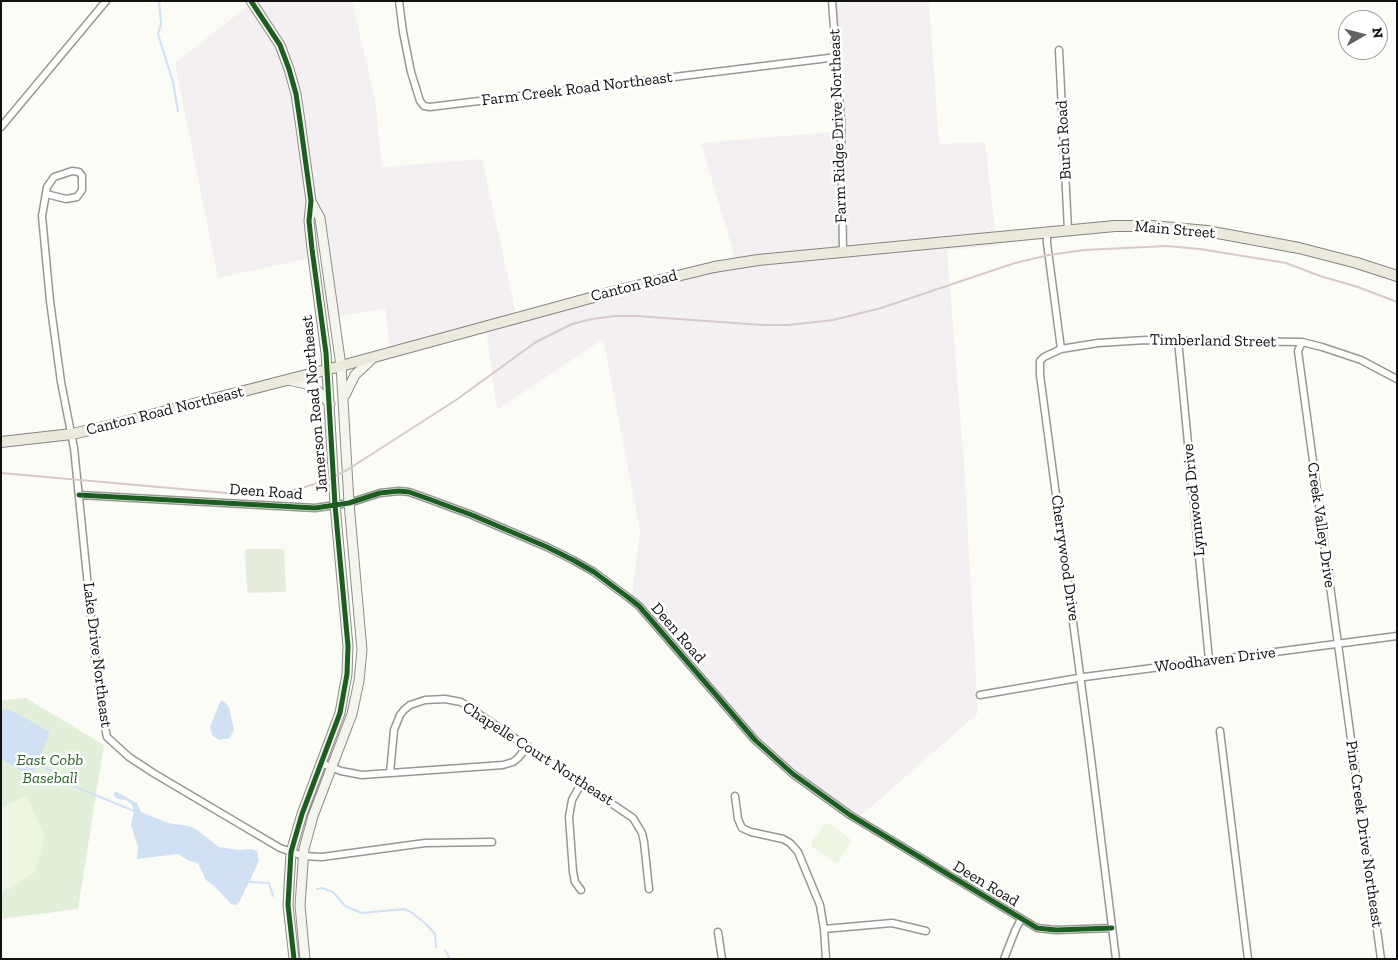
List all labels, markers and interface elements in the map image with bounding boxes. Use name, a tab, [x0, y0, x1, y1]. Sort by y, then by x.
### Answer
north arrow	[1338, 10, 1388, 60]
text: N	[1368, 27, 1387, 39]
street label: Farm Ridge Drive Northeast	[825, 29, 851, 223]
street label: Farm Creek Road Northeast	[480, 68, 674, 110]
street label: Burch Road	[1052, 100, 1076, 180]
street label: Main Street	[1134, 217, 1216, 243]
street label: Canton Road	[589, 266, 679, 306]
street label: Jamerson Road Northeast	[298, 314, 332, 494]
street label: Timberland Street	[1150, 330, 1276, 352]
street label: Canton Road Northeast	[84, 382, 246, 440]
street label: Lynnwood Drive	[1179, 443, 1209, 557]
street label: Creek Valley Drive	[1303, 461, 1339, 589]
street label: Deen Road	[229, 480, 303, 504]
street label: Cherrywood Drive	[1047, 494, 1083, 622]
street label: Lake Drive Northeast	[79, 581, 115, 729]
street label: Deen Road	[647, 599, 709, 667]
street label: Woodhaven Drive	[1153, 643, 1277, 677]
street label: Chapelle Court Northeast	[459, 698, 617, 810]
street label: Pine Creek Drive Northeast	[1341, 739, 1387, 929]
park label: East Cobb Baseball	[17, 750, 83, 788]
street label: Deen Road	[950, 857, 1022, 911]

